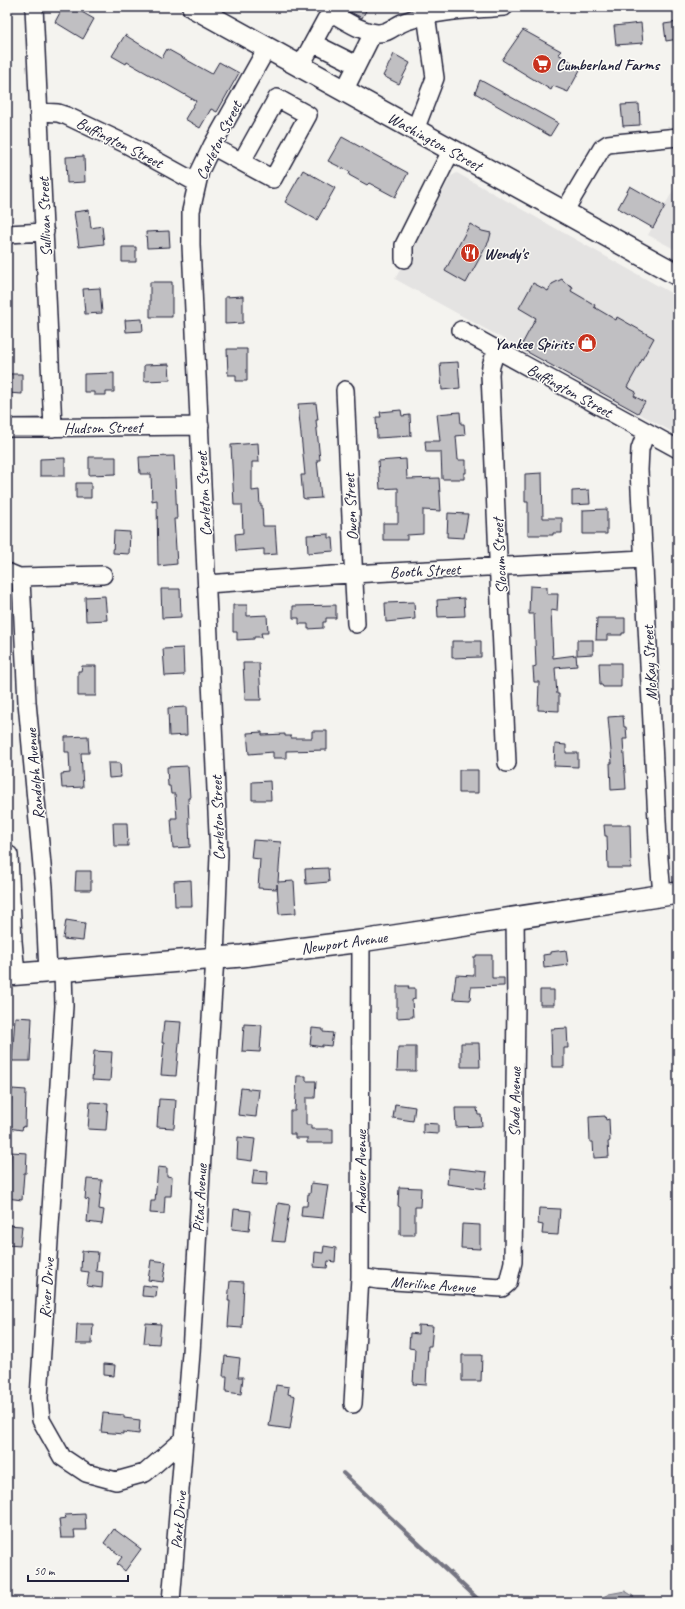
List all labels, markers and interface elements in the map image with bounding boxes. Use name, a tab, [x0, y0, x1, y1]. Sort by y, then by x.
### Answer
supermarket icon: Cumberland Farms	[531, 53, 553, 75]
place label: Cumberland Farms	[556, 55, 661, 75]
street label: Carleton Street	[191, 96, 247, 183]
street label: Washington Street	[384, 108, 487, 177]
street label: Buffington Street	[73, 113, 168, 174]
street label: Sullivan Street	[34, 175, 56, 257]
restaurant icon: Wendy's	[459, 242, 481, 264]
place label: Wendy's	[484, 244, 529, 264]
shop icon: Yankee Spirits	[576, 332, 598, 354]
place label: Yankee Spirits	[494, 334, 574, 354]
street label: Buffington Street	[523, 359, 617, 423]
street label: Hudson Street	[64, 417, 145, 439]
street label: Carleton Street	[192, 449, 216, 537]
street label: Owen Street	[339, 471, 363, 541]
street label: Slocum Street	[488, 515, 512, 594]
street label: Booth Street	[389, 559, 463, 583]
street label: McKay Street	[638, 623, 662, 701]
street label: Randolph Avenue	[21, 726, 49, 820]
street label: Carleton Street	[206, 774, 229, 861]
street label: Newport Avenue	[300, 927, 390, 959]
street label: Slade Avenue	[504, 1065, 526, 1137]
street label: Andover Avenue	[351, 1128, 371, 1214]
street label: Pitas Avenue	[188, 1162, 212, 1233]
street label: River Drive	[35, 1255, 59, 1319]
street label: Meriline Avenue	[390, 1272, 477, 1298]
street label: Park Drive	[167, 1489, 192, 1550]
scale bar	[28, 1557, 128, 1583]
text: 50 m	[34, 1563, 56, 1579]

